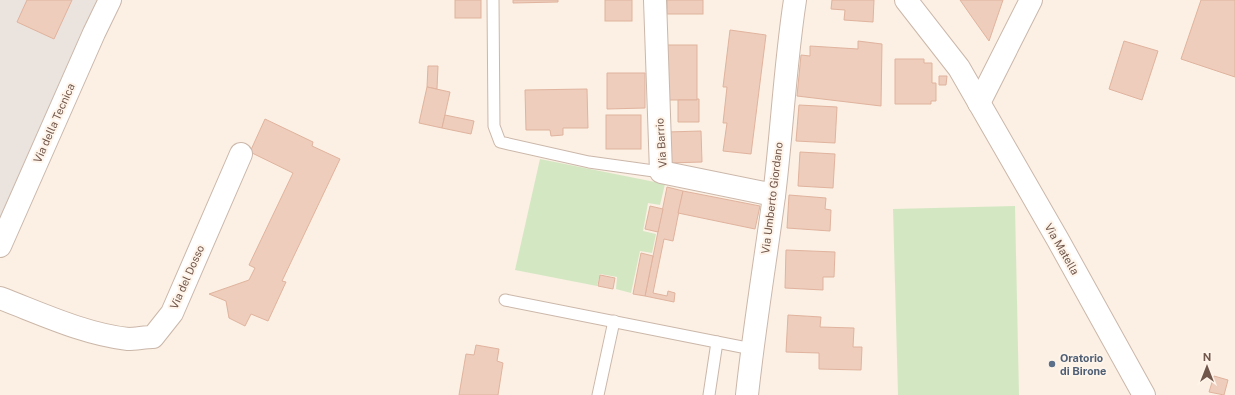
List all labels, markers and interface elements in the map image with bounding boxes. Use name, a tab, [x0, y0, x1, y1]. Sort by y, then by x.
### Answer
street label: Via della Tecnica	[31, 81, 77, 165]
street label: Via Barrio	[653, 118, 669, 168]
street label: Via Umberto Giordano	[759, 141, 785, 255]
street label: Via Matella	[1042, 221, 1082, 277]
street label: Via del Dosso	[168, 243, 206, 311]
north arrow	[1187, 347, 1227, 387]
text: N	[1203, 351, 1211, 363]
place label: Oratorio di Birone	[1060, 352, 1106, 377]
marker: Oratorio di Birone	[1047, 359, 1057, 369]

